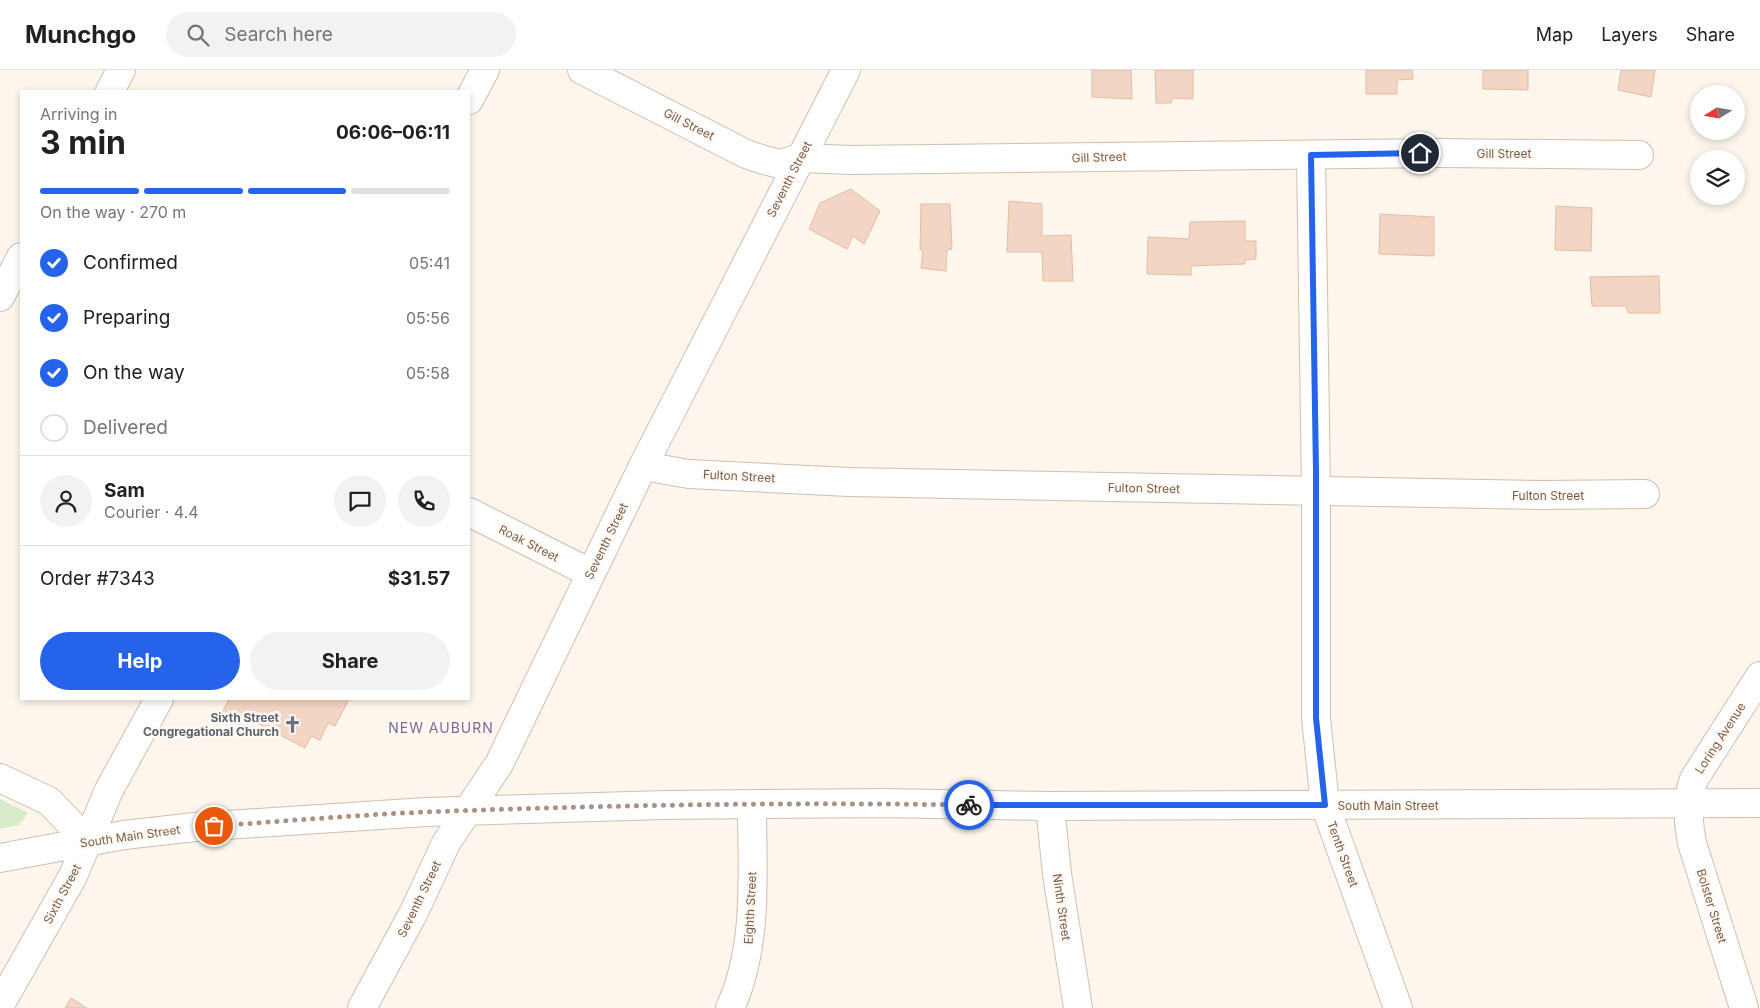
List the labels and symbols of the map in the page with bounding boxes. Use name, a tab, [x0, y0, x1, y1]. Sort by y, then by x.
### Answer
north arrow	[1690, 85, 1745, 140]
street label: Gill Street	[661, 105, 717, 143]
pin	[1399, 132, 1441, 174]
street label: Seventh Street	[763, 138, 815, 220]
street label: Gill Street	[1477, 146, 1532, 161]
street label: Gill Street	[1071, 149, 1127, 165]
street label: Fulton Street	[703, 467, 776, 485]
street label: Fulton Street	[1108, 480, 1180, 496]
street label: Fulton Street	[1512, 488, 1584, 503]
street label: Seventh Street	[581, 500, 631, 582]
street label: Roak Street	[496, 521, 562, 565]
street label: Loring Avenue	[1691, 700, 1749, 776]
place label: Sixth Street Congregational Church	[143, 710, 280, 739]
church icon: Sixth Street Congregational Church	[283, 714, 303, 734]
district label: NEW AUBURN	[388, 719, 494, 736]
courier	[944, 780, 994, 830]
street label: South Main Street	[1337, 798, 1439, 813]
pin	[193, 805, 235, 847]
street label: Tenth Street	[1324, 819, 1362, 889]
street label: South Main Street	[79, 822, 181, 850]
street label: Seventh Street	[394, 858, 444, 940]
street label: Sixth Street	[40, 861, 84, 927]
street label: Bolster Street	[1694, 867, 1730, 945]
street label: Eighth Street	[741, 871, 759, 945]
street label: Ninth Street	[1050, 873, 1074, 941]

